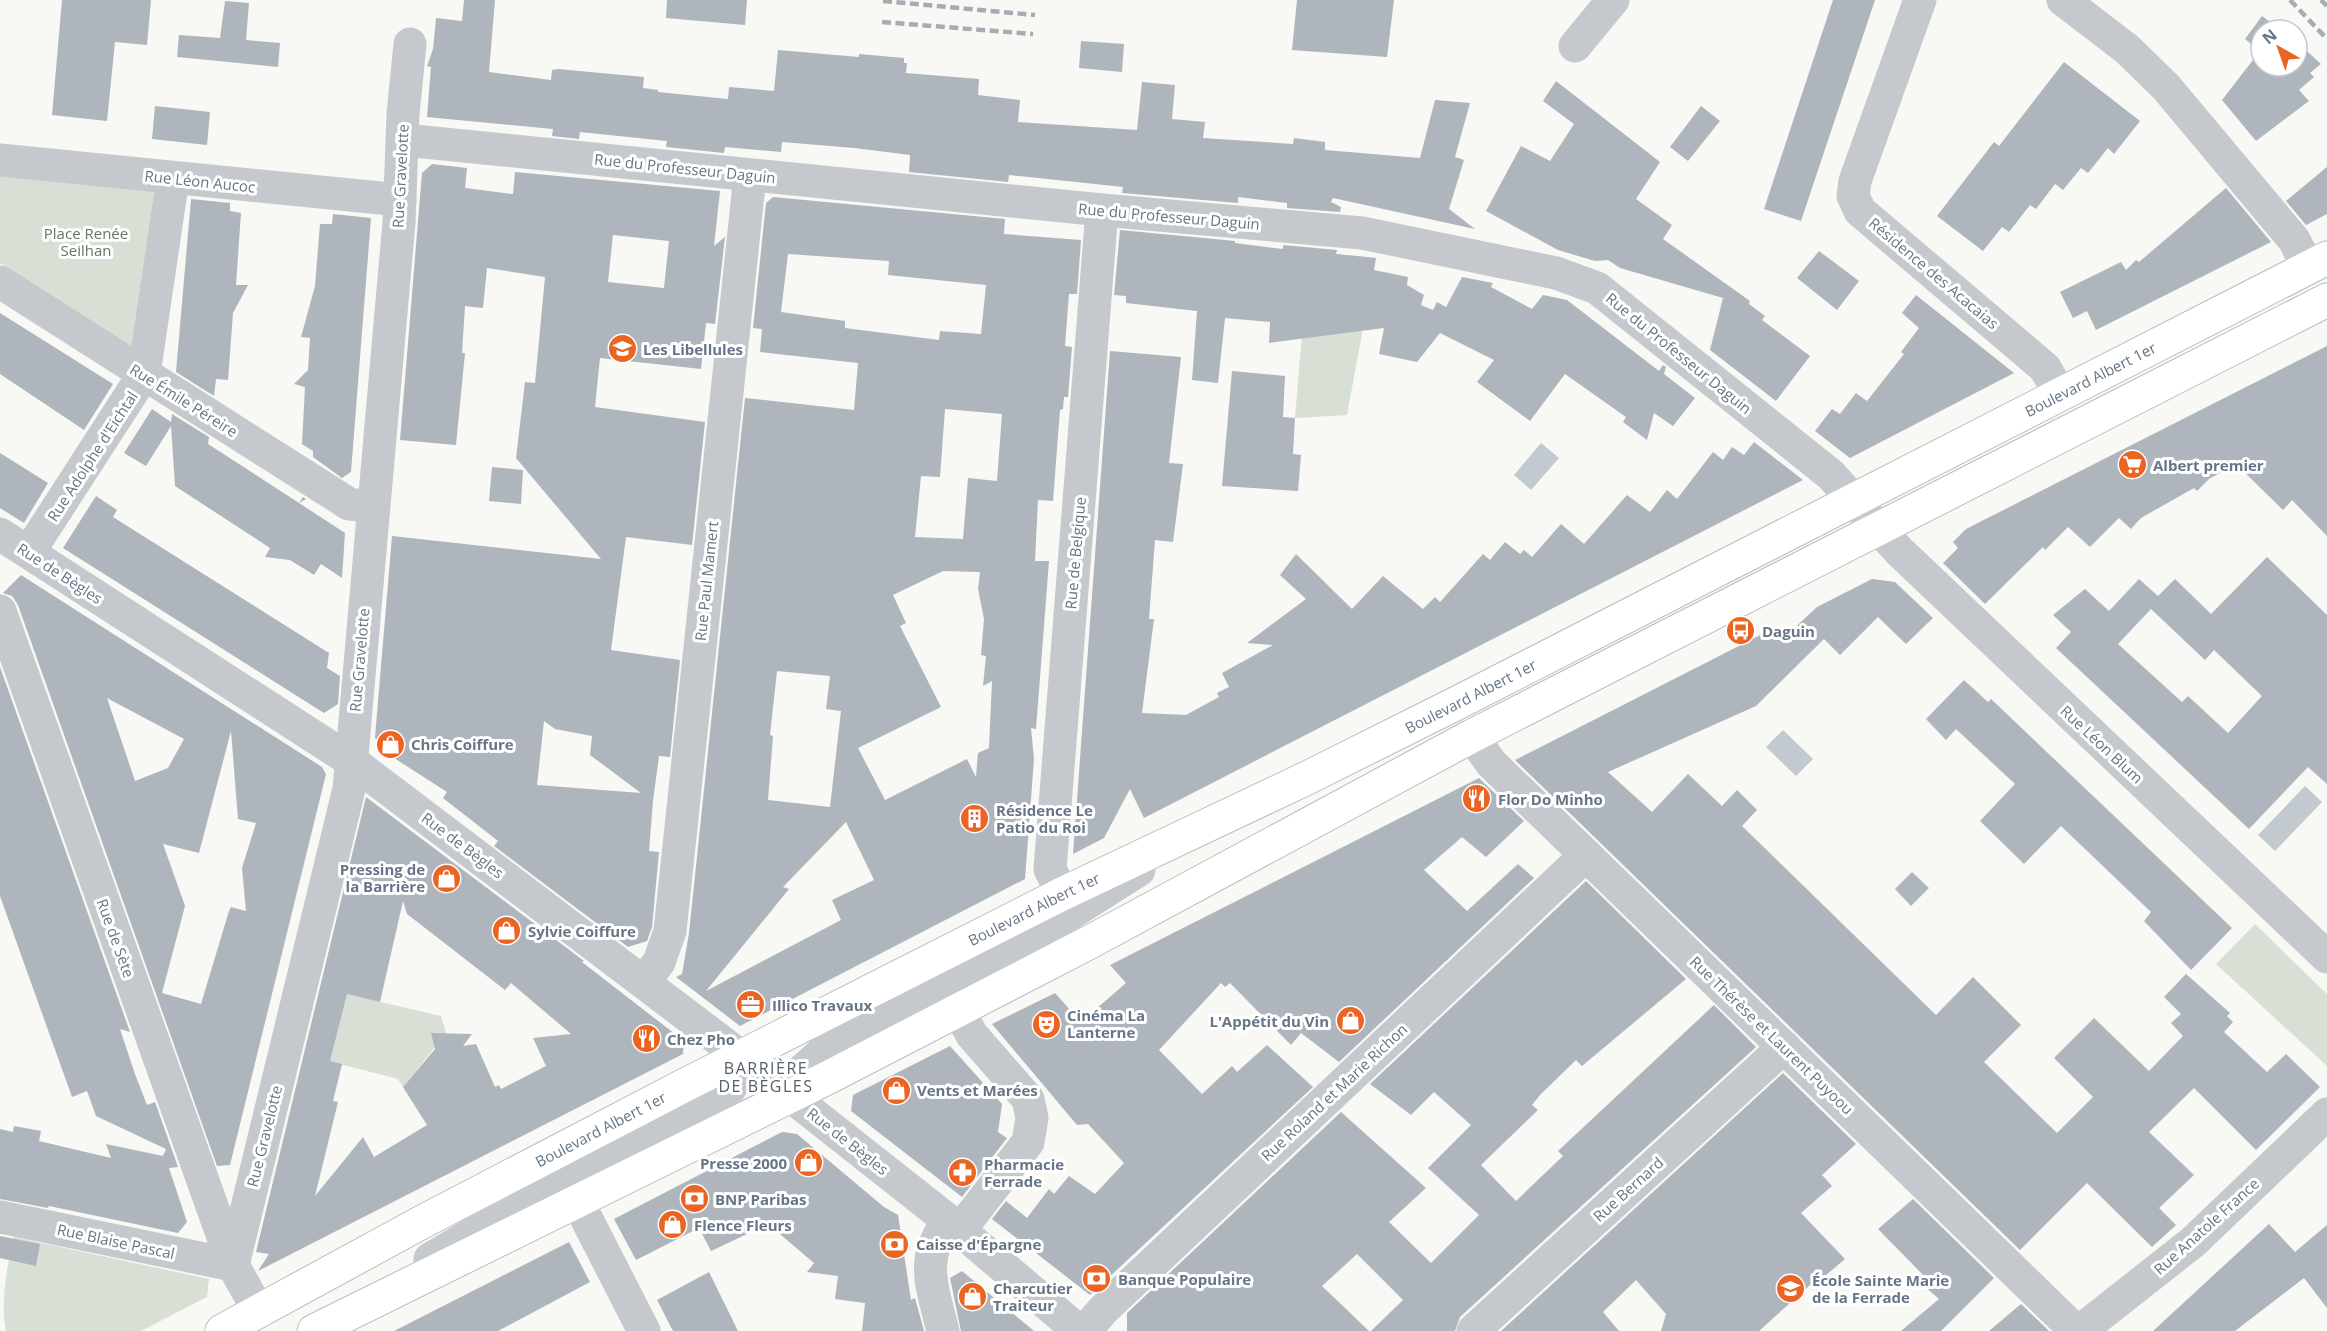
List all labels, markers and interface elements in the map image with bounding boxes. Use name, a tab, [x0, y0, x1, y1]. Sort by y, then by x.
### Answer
north arrow	[2249, 18, 2309, 78]
text: N	[2257, 24, 2281, 49]
street label: Rue Gravelotte	[387, 124, 413, 228]
street label: Rue du Professeur Daguin	[593, 149, 777, 187]
street label: Rue Léon Aucoc	[144, 165, 256, 197]
street label: Rue du Professeur Daguin	[1077, 198, 1261, 234]
street label: Résidence des Acacaias	[1865, 213, 2003, 333]
park label: Place Renée Seilhan	[44, 223, 128, 260]
street label: Rue du Professeur Daguin	[1602, 288, 1756, 418]
school or university icon: Les Libellules	[606, 333, 638, 365]
street label: Boulevard Albert 1er	[2021, 337, 2159, 421]
place label: Les Libellules	[643, 339, 743, 359]
street label: Rue Émile Péreire	[126, 359, 242, 441]
street label: Rue Adolphe d'Eichtal	[42, 387, 142, 525]
supermarket icon: Albert premier	[2116, 449, 2148, 481]
place label: Albert premier	[2153, 455, 2264, 475]
street label: Rue de Belgique	[1060, 496, 1090, 610]
street label: Rue Paul Mamert	[690, 520, 722, 642]
street label: Rue de Bègles	[14, 538, 106, 608]
street label: Rue Gravelotte	[345, 607, 373, 713]
bus stop icon: Daguin	[1725, 615, 1757, 647]
place label: Daguin	[1762, 621, 1815, 641]
street label: Boulevard Albert 1er	[1401, 654, 1540, 737]
street label: Rue Léon Blum	[2057, 701, 2147, 787]
shop icon: Chris Coiffure	[374, 728, 406, 760]
place label: Chris Coiffure	[411, 734, 514, 754]
restaurant icon: Flor Do Minho	[1461, 783, 1493, 815]
place label: Flor Do Minho	[1498, 789, 1603, 809]
place label: Résidence Le Patio du Roi	[996, 800, 1093, 837]
building icon: Résidence Le Patio du Roi	[959, 803, 991, 835]
street label: Rue de Bègles	[418, 808, 508, 882]
place label: Pressing de la Barrière	[340, 859, 425, 896]
shop icon: Pressing de la Barrière	[430, 862, 462, 894]
street label: Boulevard Albert 1er	[964, 868, 1103, 950]
street label: Rue de Sète	[92, 896, 140, 980]
shop icon: Sylvie Coiffure	[491, 915, 523, 947]
place label: Sylvie Coiffure	[528, 921, 636, 941]
street label: Rue Thérèse et Laurent Puyoou	[1686, 951, 1858, 1119]
office icon: Illico Travaux	[735, 989, 767, 1021]
place label: Illico Travaux	[772, 995, 873, 1015]
place label: Cinéma La Lanterne	[1067, 1005, 1145, 1042]
shop icon: L'Appétit du Vin	[1334, 1005, 1366, 1037]
theatre icon: Cinéma La Lanterne	[1030, 1008, 1062, 1040]
place label: L'Appétit du Vin	[1209, 1011, 1329, 1031]
street label: Rue Roland et Marie Richon	[1257, 1019, 1411, 1165]
restaurant icon: Chez Pho	[630, 1023, 662, 1055]
place label: Chez Pho	[667, 1029, 735, 1049]
district label: BARRIÈRE DE BÈGLES	[718, 1057, 814, 1097]
shop icon: Vents et Marées	[880, 1074, 912, 1106]
place label: Vents et Marées	[917, 1080, 1038, 1100]
street label: Rue Gravelotte	[242, 1083, 286, 1189]
street label: Boulevard Albert 1er	[532, 1087, 669, 1171]
street label: Rue de Bègles	[803, 1103, 893, 1179]
shop icon: Presse 2000	[792, 1147, 824, 1179]
street label: Rue Bernard	[1589, 1152, 1667, 1226]
place label: Presse 2000	[700, 1153, 787, 1173]
place label: Pharmacie Ferrade	[984, 1154, 1064, 1191]
pharmacy icon: Pharmacie Ferrade	[947, 1157, 979, 1189]
street label: Rue Anatole France	[2149, 1173, 2263, 1279]
bank icon: BNP Paribas	[678, 1183, 710, 1215]
place label: BNP Paribas	[715, 1189, 806, 1209]
shop icon: Flence Fleurs	[657, 1209, 689, 1241]
place label: Flence Fleurs	[694, 1215, 792, 1235]
street label: Rue Blaise Pascal	[55, 1219, 177, 1263]
bank icon: Caisse d'Épargne	[879, 1228, 911, 1260]
place label: Caisse d'Épargne	[916, 1234, 1041, 1254]
bank icon: Banque Populaire	[1081, 1263, 1113, 1295]
place label: Banque Populaire	[1118, 1269, 1251, 1289]
place label: École Sainte Marie de la Ferrade	[1812, 1270, 1949, 1307]
school or university icon: École Sainte Marie de la Ferrade	[1775, 1273, 1807, 1305]
place label: Charcutier Traiteur	[993, 1278, 1073, 1315]
shop icon: Charcutier Traiteur	[956, 1281, 988, 1313]

